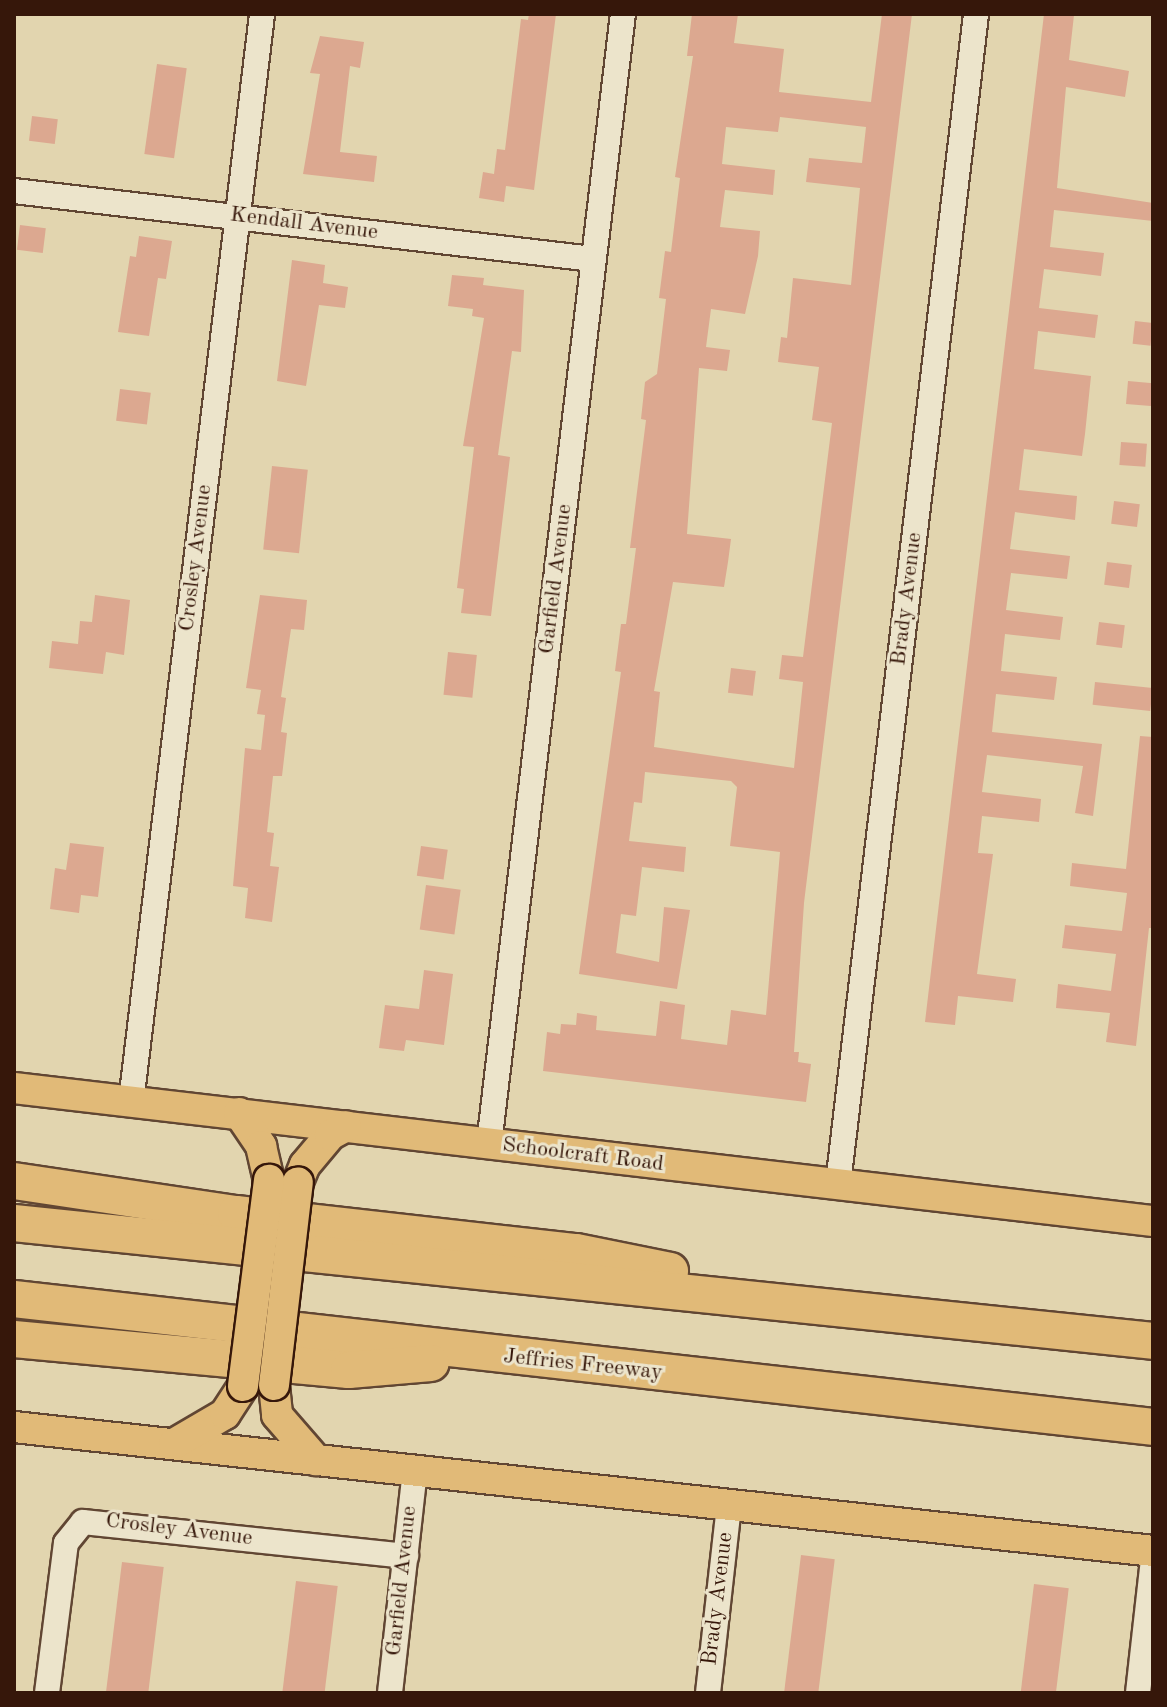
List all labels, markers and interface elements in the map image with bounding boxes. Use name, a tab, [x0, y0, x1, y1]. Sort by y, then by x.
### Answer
street label: Kendall Avenue	[228, 202, 380, 246]
street label: Crosley Avenue	[174, 483, 218, 633]
street label: Garfield Avenue	[534, 502, 578, 656]
street label: Brady Avenue	[886, 531, 928, 667]
street label: Schoolcraft Road	[501, 1132, 665, 1178]
street label: Jeffries Freeway	[502, 1344, 664, 1386]
street label: Garfield Avenue	[381, 1505, 423, 1657]
street label: Crosley Avenue	[104, 1508, 254, 1552]
street label: Brady Avenue	[697, 1531, 739, 1667]

